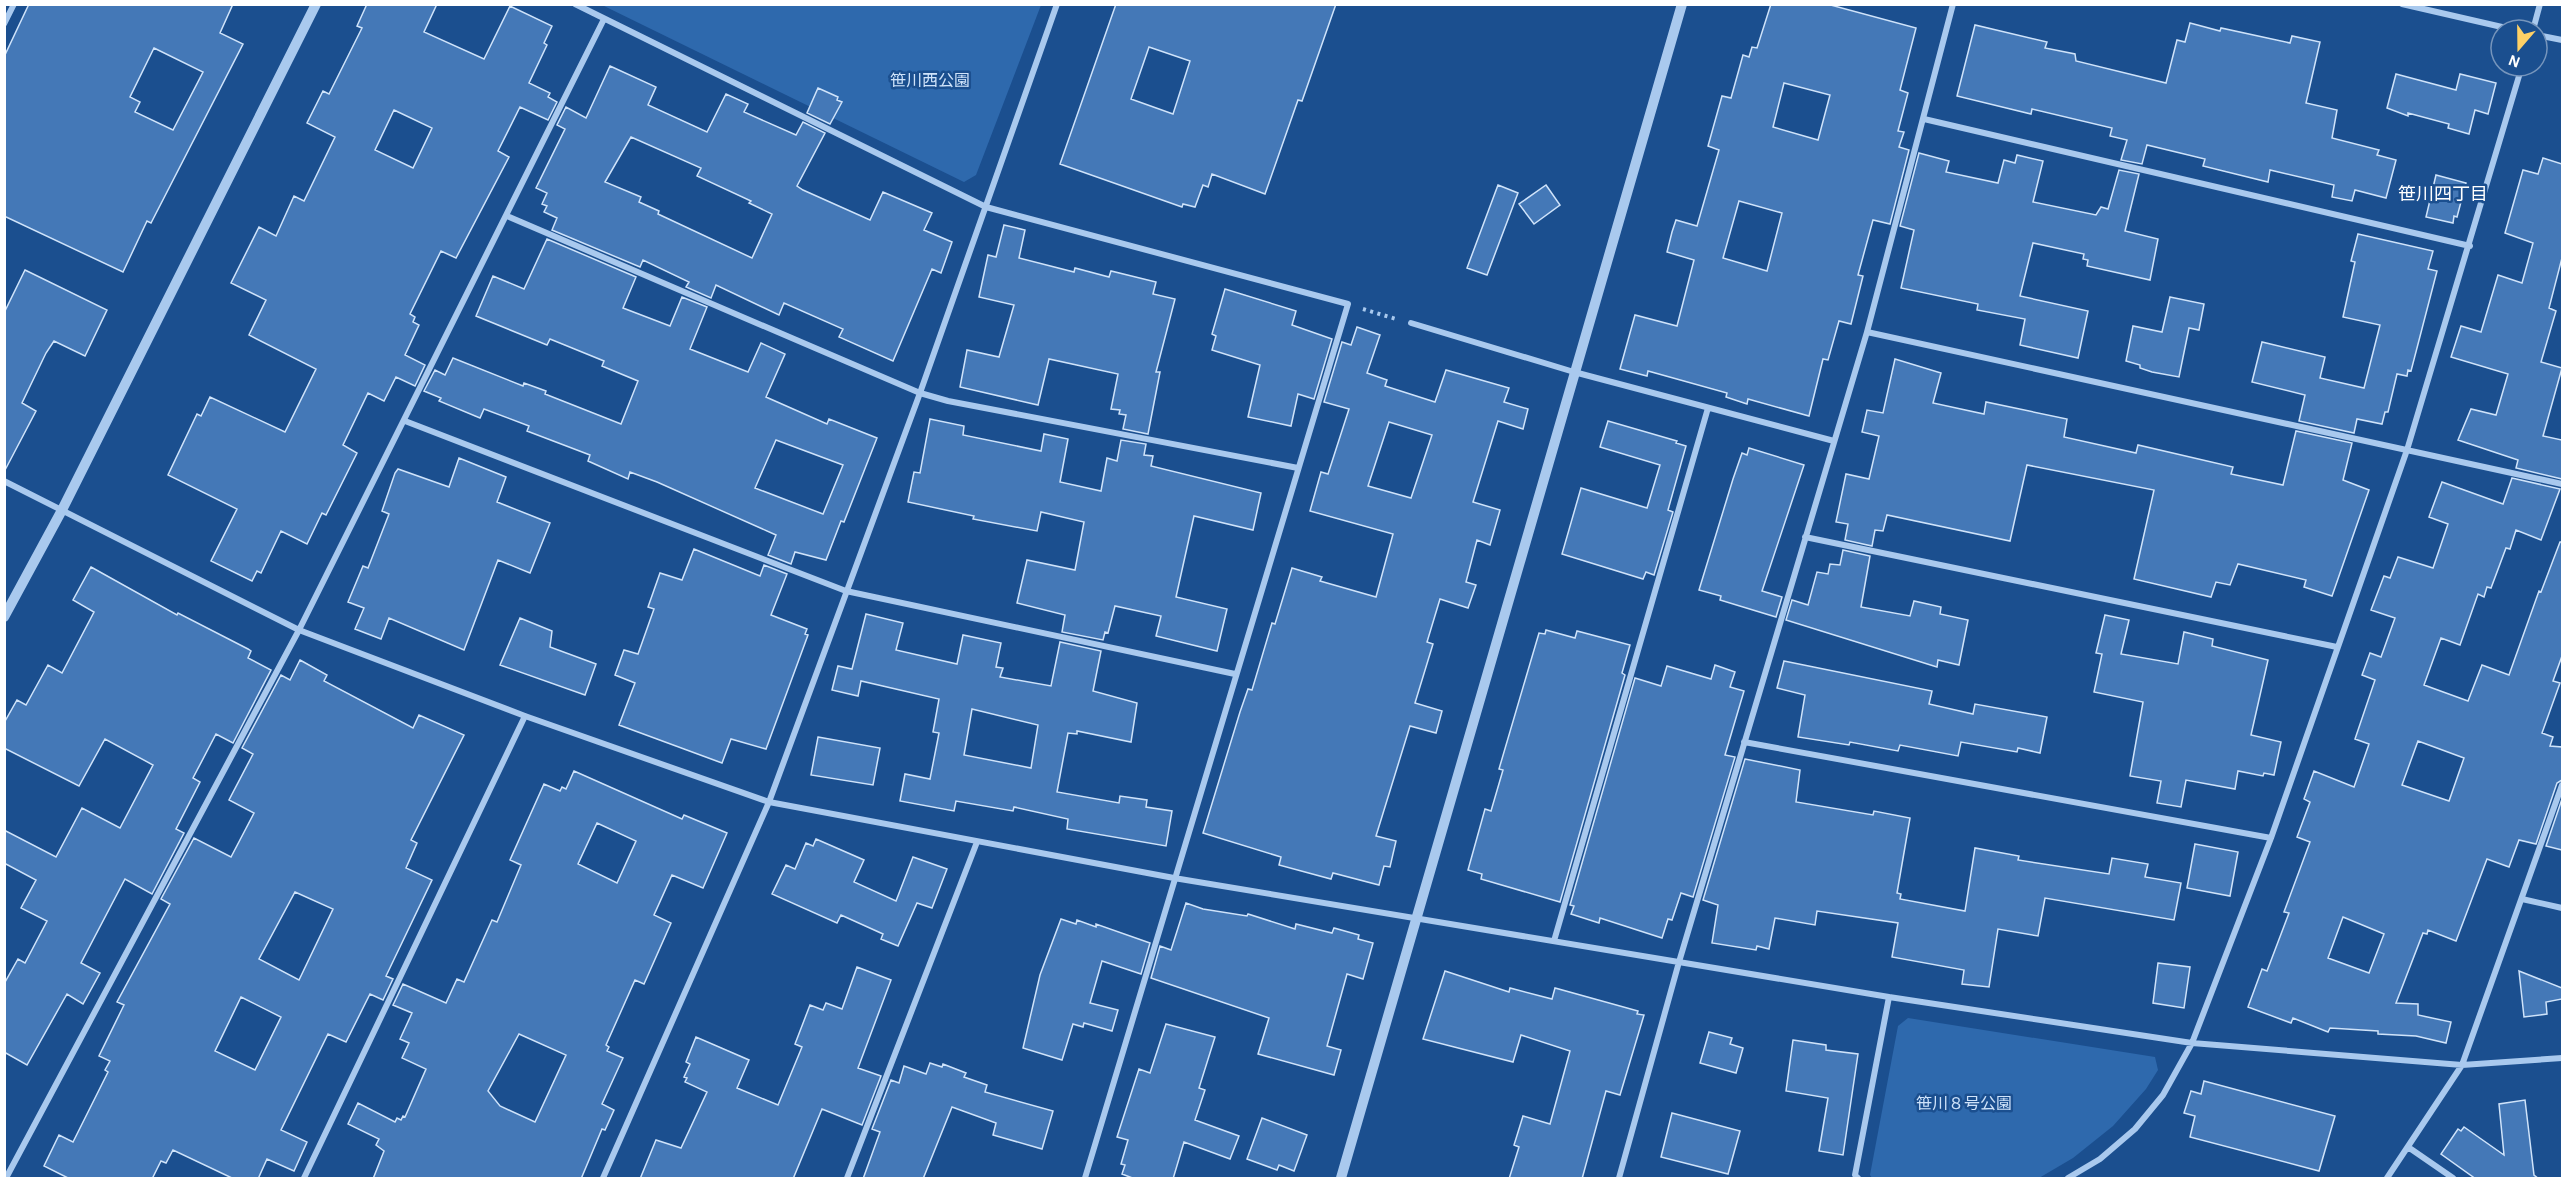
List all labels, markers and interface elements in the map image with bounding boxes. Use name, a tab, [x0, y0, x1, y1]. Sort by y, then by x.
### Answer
north arrow	[2489, 18, 2549, 78]
text: N	[2506, 52, 2522, 71]
park label: 笹川西公園	[890, 72, 970, 89]
district label: 笹川四丁目	[2398, 185, 2488, 204]
park label: 笹川８号公園	[1916, 1095, 2012, 1112]

